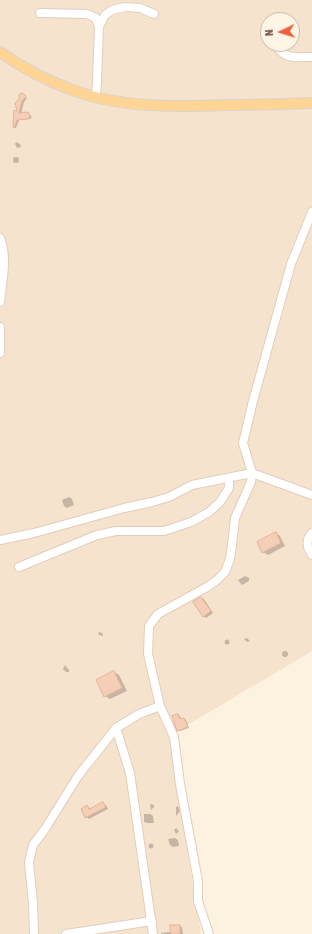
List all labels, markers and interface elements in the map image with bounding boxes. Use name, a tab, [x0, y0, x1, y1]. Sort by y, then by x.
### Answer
north arrow	[260, 12, 300, 52]
text: N	[263, 29, 275, 36]

